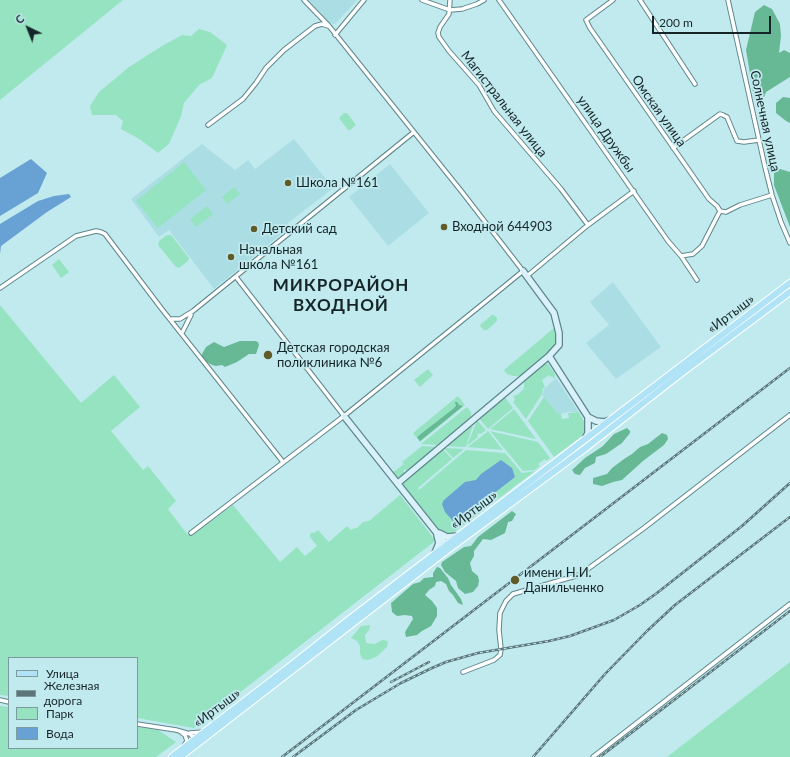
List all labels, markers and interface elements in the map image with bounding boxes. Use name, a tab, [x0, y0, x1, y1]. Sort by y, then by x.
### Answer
north arrow	[8, 8, 48, 48]
scale bar	[654, 8, 773, 34]
text: С	[12, 12, 27, 26]
text: 200 m	[659, 15, 693, 30]
street label: Магистральная улица	[458, 48, 550, 160]
street label: Солнечная улица	[747, 69, 783, 173]
street label: Омская улица	[628, 72, 690, 150]
street label: улица Дружбы	[574, 93, 638, 175]
place label: Школа №161	[296, 175, 379, 191]
marker: Школа №161	[283, 178, 293, 188]
place label: Входной 644903	[452, 219, 552, 235]
place label: Детский сад	[262, 221, 337, 237]
marker: Входной 644903	[439, 222, 449, 232]
marker: Детский сад	[249, 224, 259, 234]
place label: Начальная школа №161	[239, 242, 318, 273]
marker: Начальная школа №161	[226, 252, 236, 262]
district label: МИКРОРАЙОН ВХОДНОЙ	[273, 276, 409, 316]
street label: «Иртыш»	[704, 291, 758, 337]
place label: Детская городская поликлиника №6	[277, 340, 390, 371]
marker: Детская городская поликлиника №6	[262, 349, 274, 361]
street label: «Иртыш»	[447, 487, 501, 533]
place label: имени Н.И. Данильченко	[524, 565, 604, 596]
marker: имени Н.И. Данильченко	[509, 574, 521, 586]
legend	[8, 657, 138, 749]
text: Улица	[46, 666, 79, 681]
text: Железная дорога	[44, 678, 99, 708]
street label: «Иртыш»	[190, 685, 244, 731]
text: Парк	[46, 706, 74, 721]
text: Вода	[46, 726, 74, 741]

